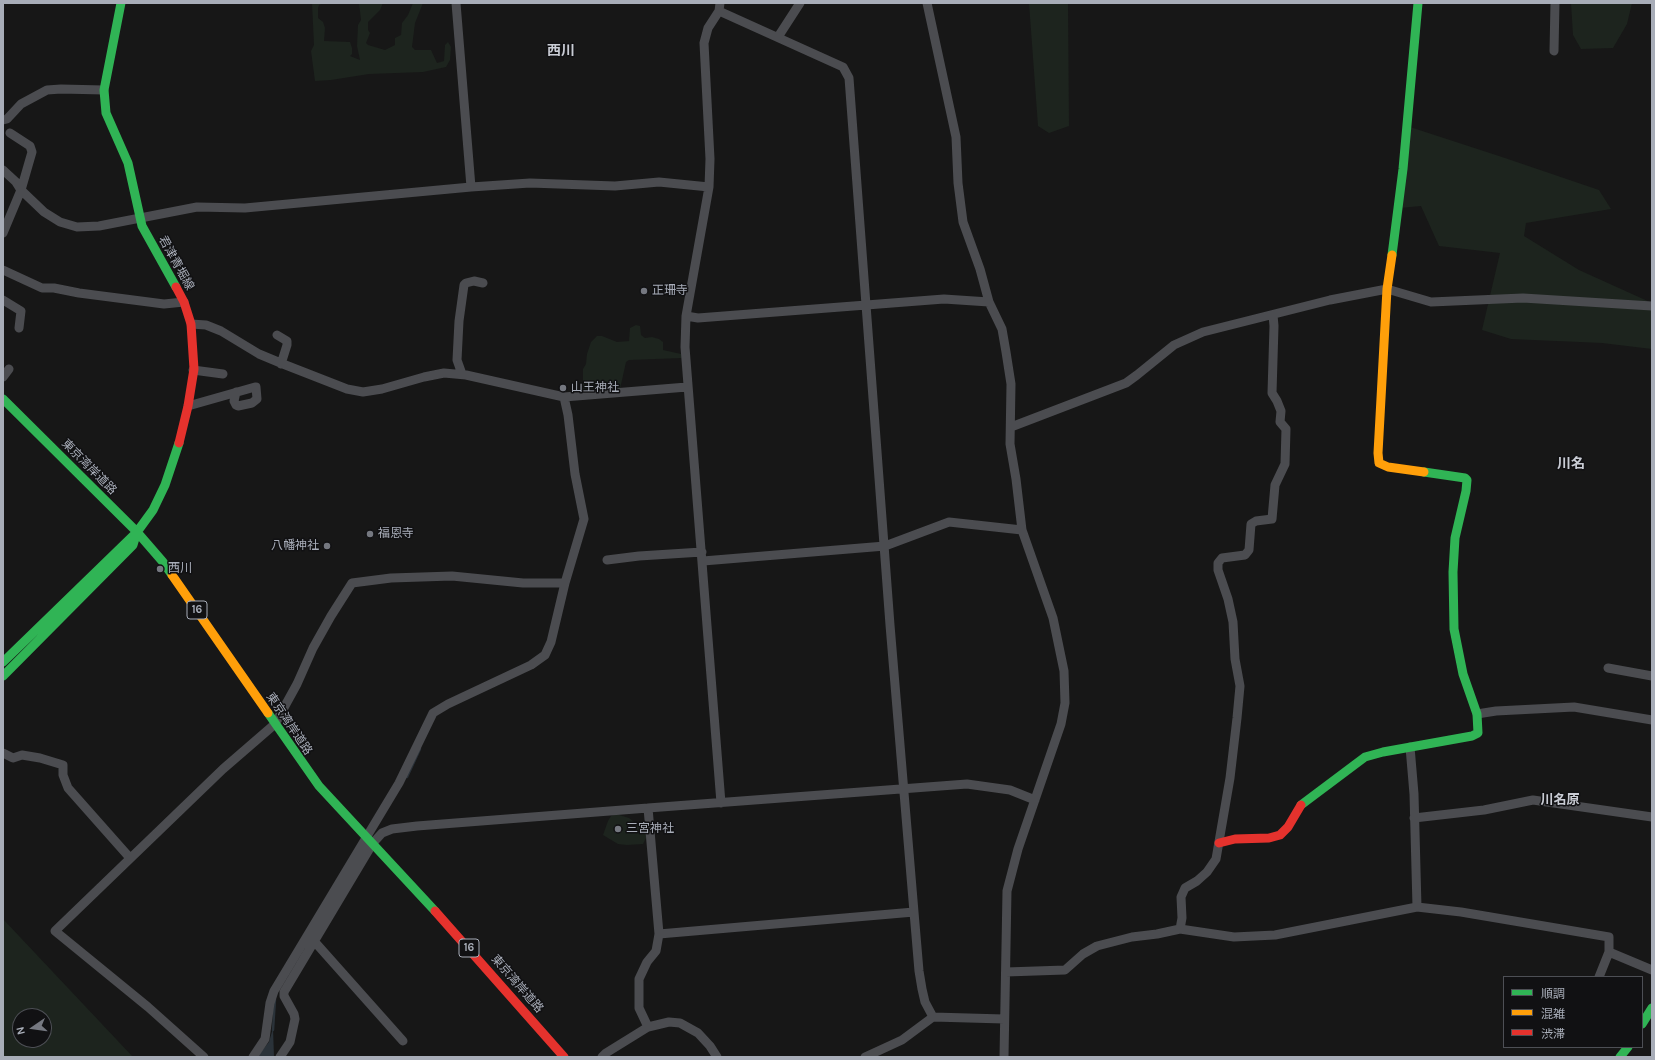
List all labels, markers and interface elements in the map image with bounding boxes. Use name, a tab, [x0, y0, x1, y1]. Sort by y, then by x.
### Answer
district label: 西川	[547, 43, 575, 59]
street label: 君津青堀線	[155, 233, 197, 293]
place label: 正珊寺	[652, 284, 688, 298]
marker: 正珊寺	[639, 286, 649, 296]
place label: 山王神社	[571, 381, 619, 395]
marker: 山王神社	[558, 383, 568, 393]
street label: 東京湾岸道路	[58, 436, 120, 498]
district label: 川名	[1557, 456, 1585, 472]
place label: 福恩寺	[378, 527, 414, 541]
marker: 福恩寺	[365, 529, 375, 539]
place label: 八幡神社	[271, 539, 319, 553]
marker: 八幡神社	[322, 541, 332, 551]
place label: 西川	[168, 562, 192, 576]
marker: 西川	[155, 564, 165, 574]
road number: 16	[187, 601, 207, 619]
street label: 東京湾岸道路	[263, 690, 315, 758]
district label: 川名原	[1541, 792, 1579, 808]
place label: 三宮神社	[626, 822, 674, 836]
marker: 三宮神社	[613, 824, 623, 834]
road number: 16	[459, 939, 479, 957]
street label: 東京湾岸道路	[488, 952, 546, 1016]
legend	[1503, 976, 1643, 1048]
text: 順調	[1541, 987, 1565, 1001]
text: 混雑	[1541, 1007, 1565, 1021]
north arrow	[12, 1008, 52, 1048]
text: N	[14, 1025, 28, 1036]
text: 渋滞	[1541, 1027, 1565, 1041]

